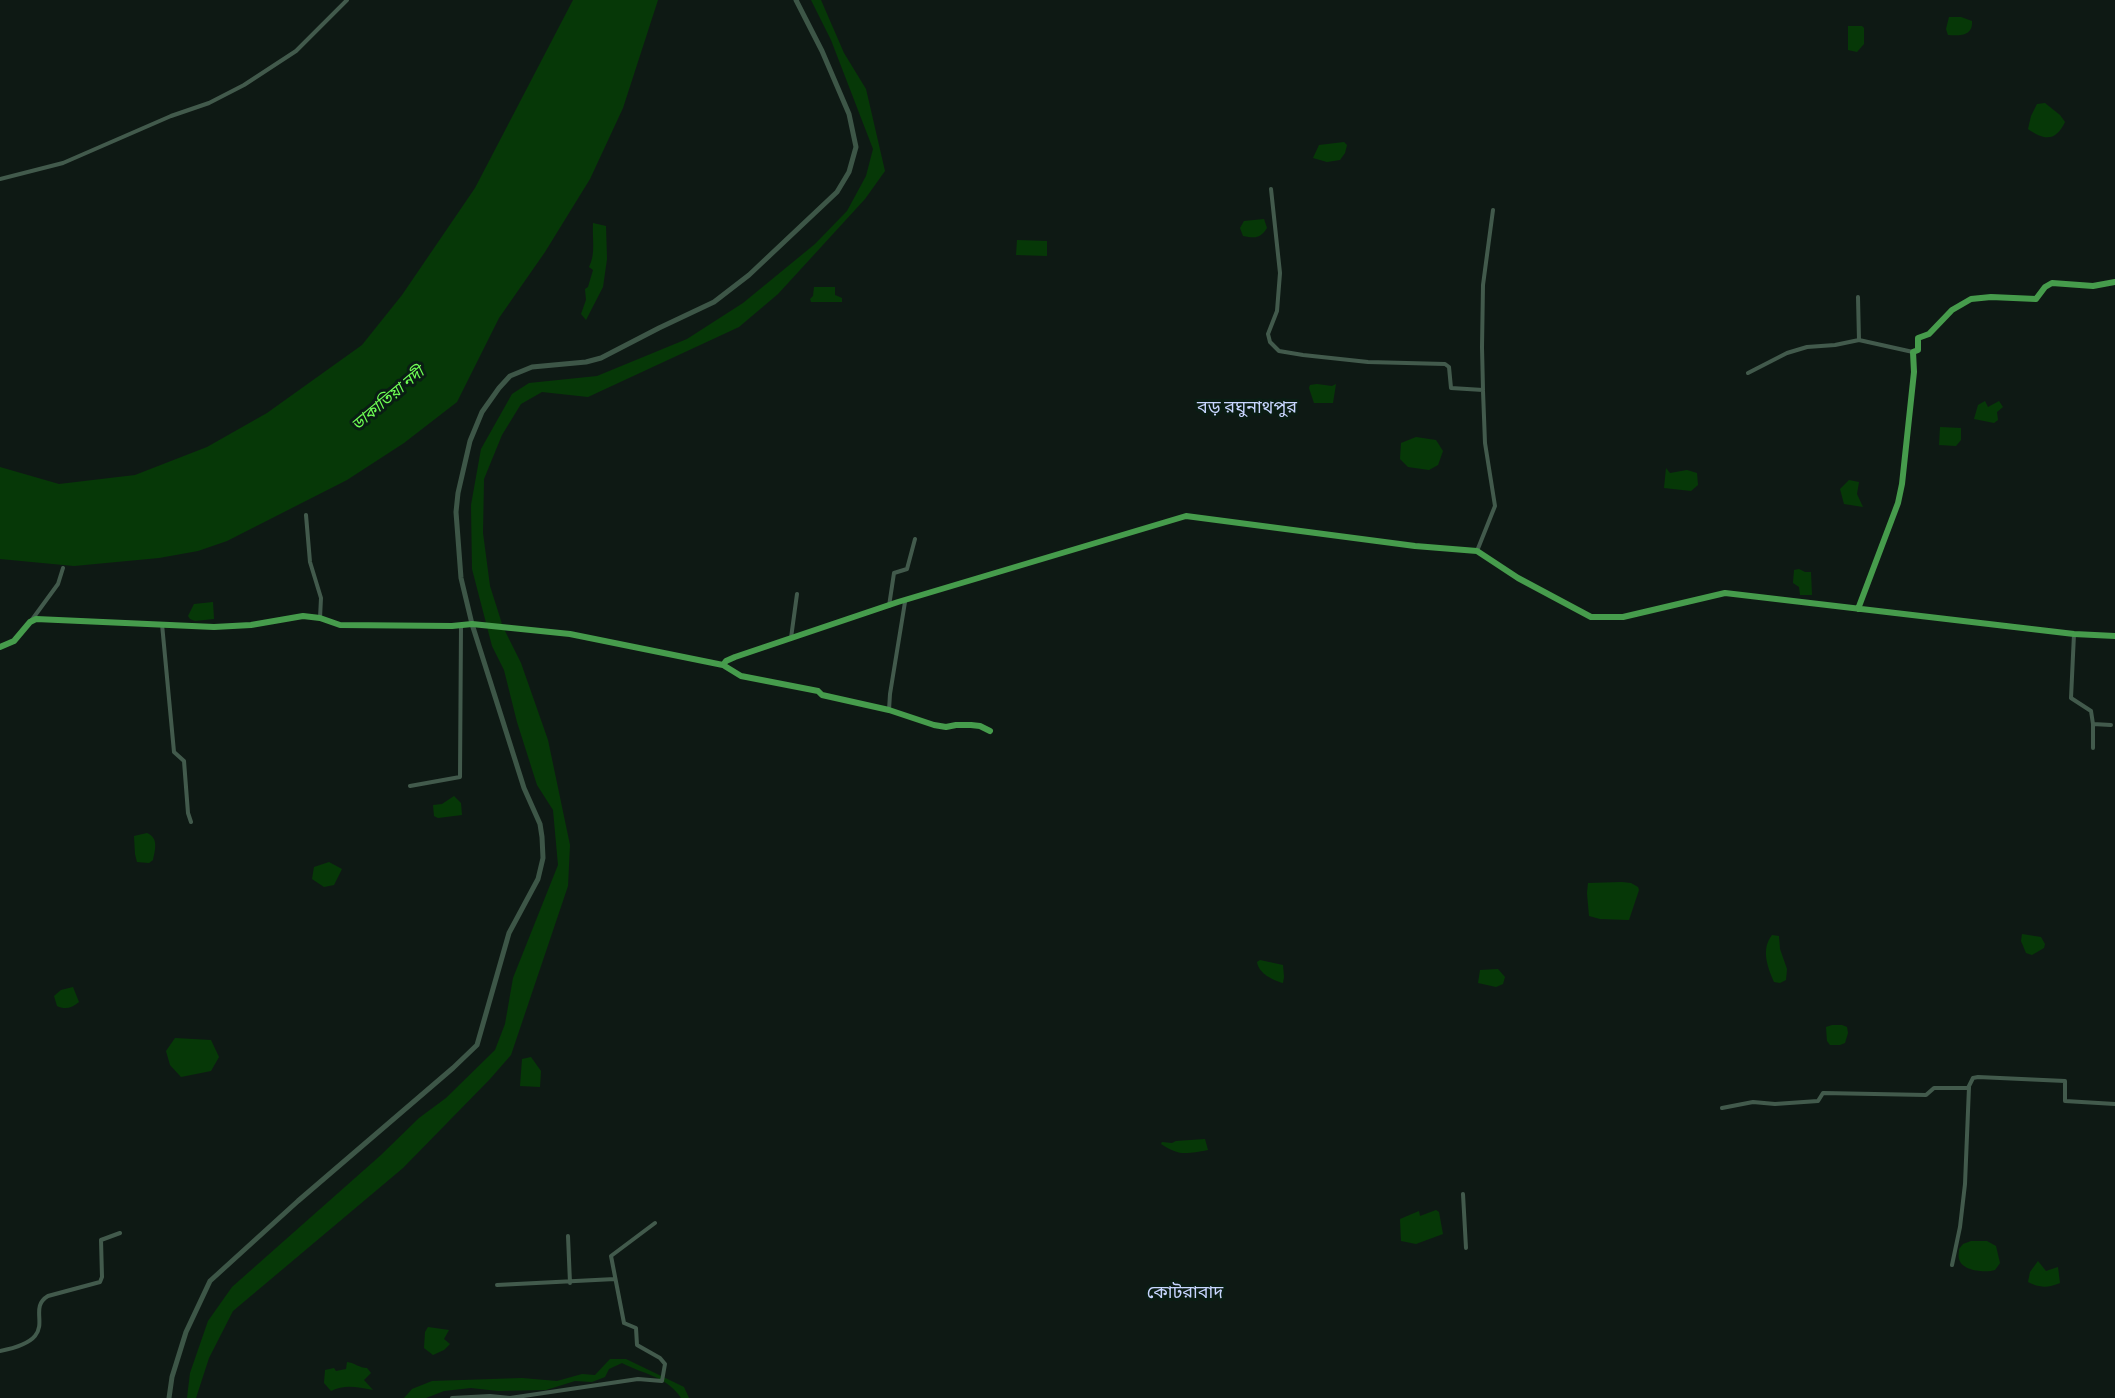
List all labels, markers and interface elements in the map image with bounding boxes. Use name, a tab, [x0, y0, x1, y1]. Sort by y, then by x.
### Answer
water label: ডাকাতিয়া নদী	[348, 363, 428, 435]
district label: বড় রঘুনাথপুর	[1197, 397, 1297, 419]
district label: কোটরাবাদ	[1147, 1282, 1223, 1304]

